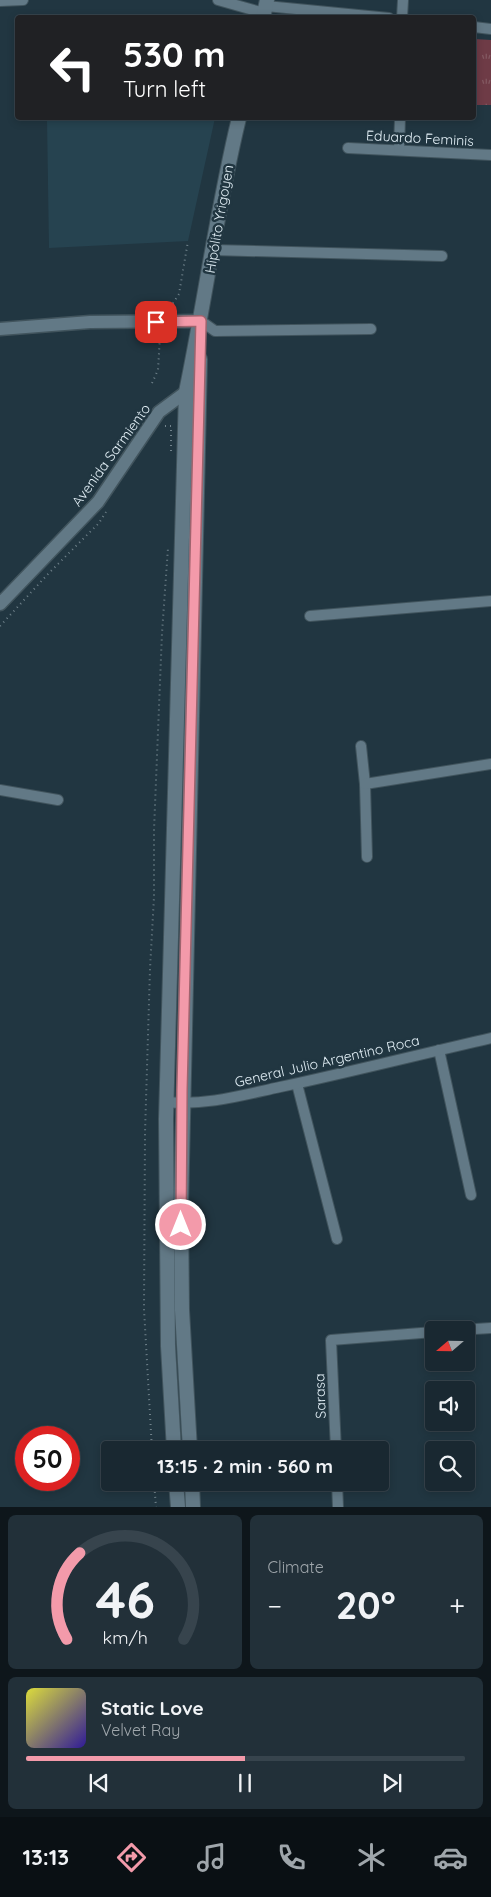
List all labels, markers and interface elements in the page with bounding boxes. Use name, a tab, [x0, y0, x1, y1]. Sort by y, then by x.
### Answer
text: 530 m	[123, 32, 226, 76]
icon: left	[40, 35, 105, 100]
text: Turn left	[123, 75, 206, 103]
street label: Eduardo Feminis	[366, 126, 474, 150]
street label: Hipólito Yrigoyen	[201, 163, 237, 275]
pin	[135, 301, 177, 343]
icon: arrive	[142, 308, 170, 336]
street label: Avenida Sarmiento	[68, 400, 154, 510]
street label: General Julio Argentino Roca	[233, 1031, 421, 1091]
position arrow	[154, 1198, 206, 1250]
north arrow	[425, 1321, 475, 1371]
map controls	[425, 1321, 475, 1491]
street label: Sarasa	[310, 1373, 330, 1419]
button: sound	[425, 1381, 475, 1431]
speed limit sign: 50	[15, 1426, 80, 1491]
button: search	[425, 1441, 475, 1491]
text: 13:15 · 2 min · 560 m	[157, 1454, 333, 1478]
text: Climate	[268, 1557, 324, 1577]
text: 46	[95, 1566, 154, 1631]
text: 20°	[336, 1581, 396, 1629]
text: −	[268, 1588, 282, 1623]
text: +	[449, 1588, 465, 1623]
text: km/h	[102, 1626, 147, 1648]
text: Static Love	[101, 1696, 204, 1720]
text: Velvet Ray	[101, 1720, 180, 1740]
icon: previous	[85, 1769, 113, 1797]
icon: pause	[231, 1769, 259, 1797]
icon: next	[378, 1769, 406, 1797]
icon: directions	[114, 1840, 149, 1875]
icon: music	[194, 1840, 229, 1875]
icon: phone	[274, 1840, 309, 1875]
icon: climate	[354, 1840, 389, 1875]
icon: car	[433, 1840, 468, 1875]
text: 13:13	[22, 1843, 69, 1871]

